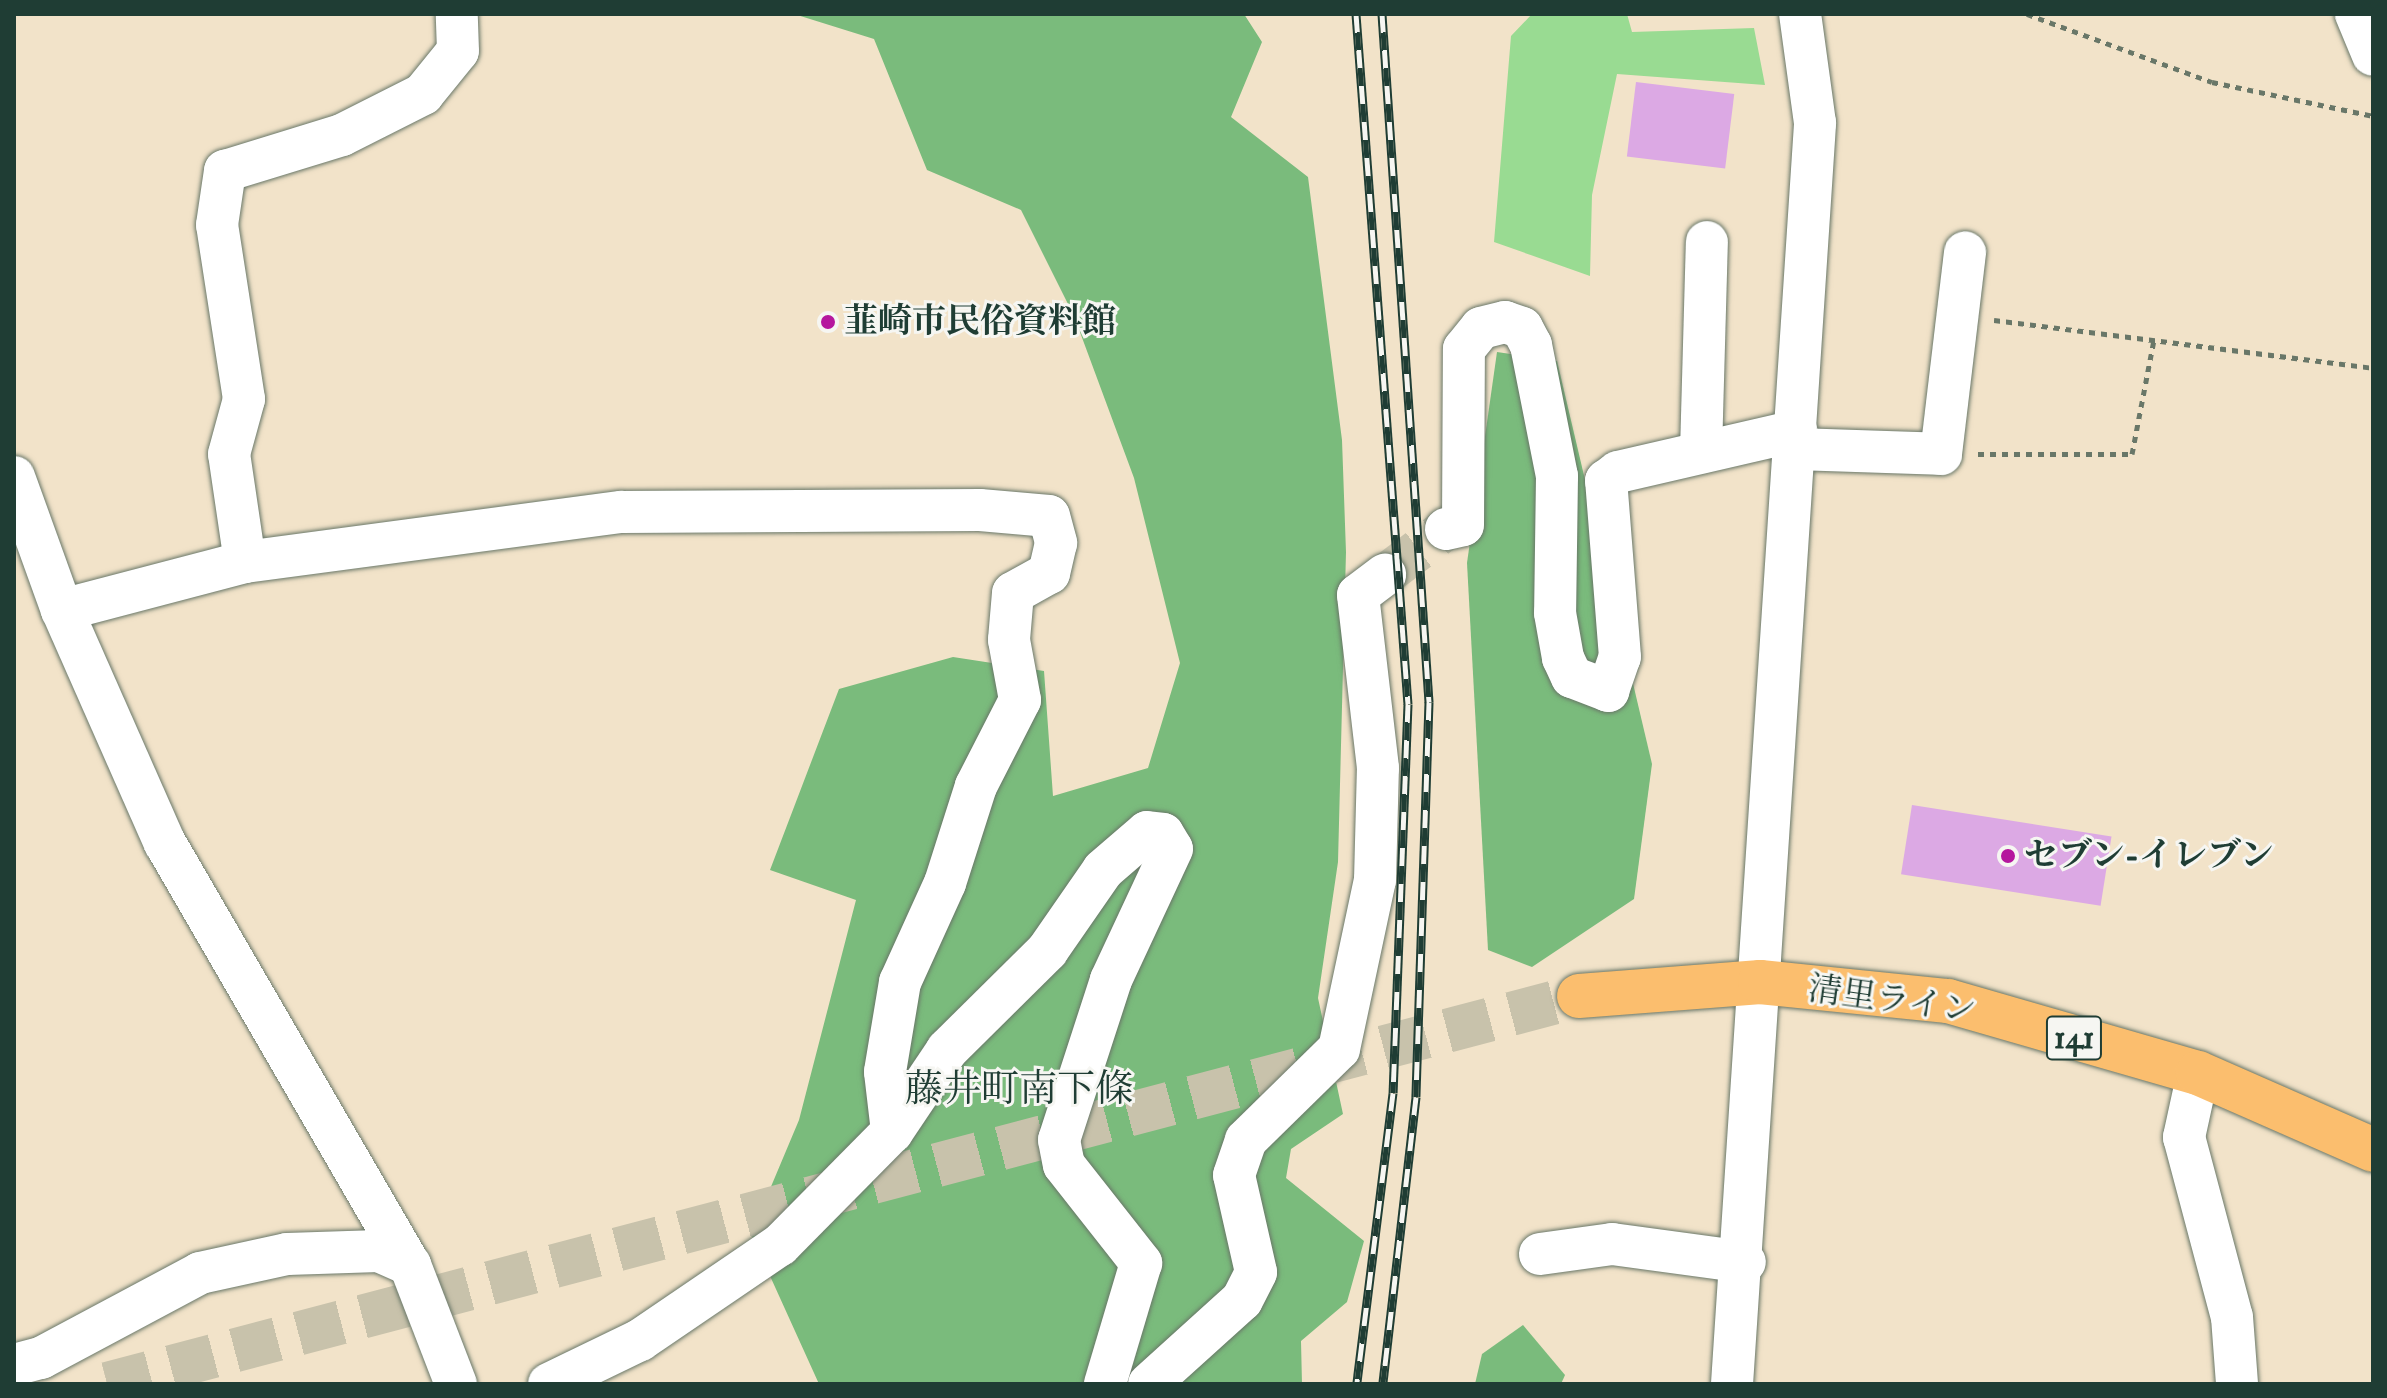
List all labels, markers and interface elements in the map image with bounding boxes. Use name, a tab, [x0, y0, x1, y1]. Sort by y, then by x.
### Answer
place label: 韮崎市民俗資料館	[844, 302, 1116, 342]
marker: 韮崎市民俗資料館	[819, 313, 837, 331]
place label: セブン-イレブン	[2024, 836, 2276, 876]
marker: セブン-イレブン	[1999, 847, 2017, 865]
street label: 清里ライン	[1805, 968, 1979, 1032]
road number: 141	[2044, 1010, 2104, 1066]
district label: 藤井町南下條	[905, 1067, 1133, 1113]

